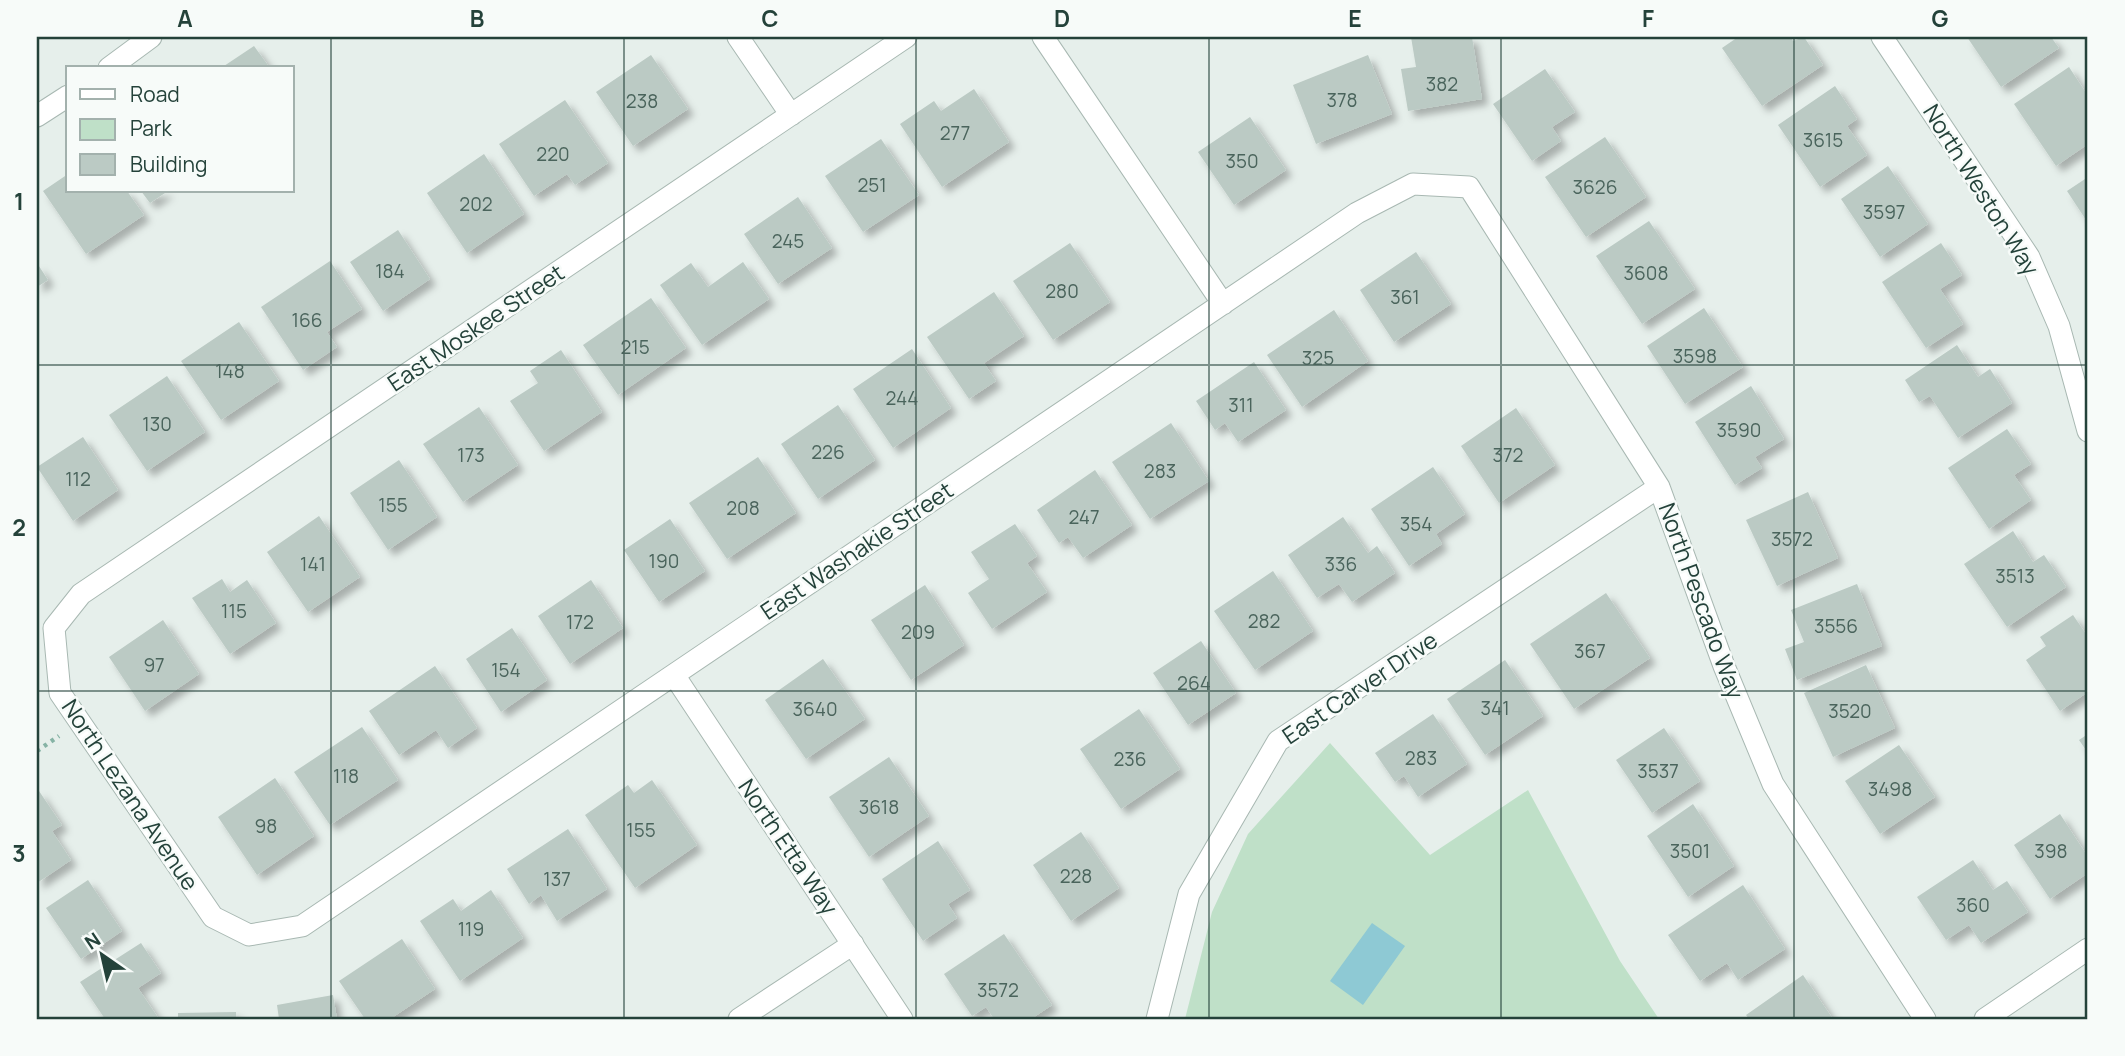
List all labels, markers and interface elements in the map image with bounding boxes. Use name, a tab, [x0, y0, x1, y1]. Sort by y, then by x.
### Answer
text: A	[177, 2, 193, 34]
text: B	[470, 2, 484, 34]
text: C	[762, 2, 779, 34]
text: D	[1054, 2, 1070, 34]
text: E	[1348, 2, 1362, 34]
text: F	[1642, 2, 1654, 34]
text: G	[1932, 2, 1949, 34]
legend	[66, 66, 294, 192]
house number: 382	[1426, 71, 1458, 97]
text: Road	[130, 80, 180, 108]
house number: 378	[1326, 87, 1358, 113]
house number: 238	[626, 88, 658, 114]
street label: North Weston Way	[1916, 98, 2047, 281]
text: Park	[130, 114, 172, 142]
house number: 277	[940, 120, 970, 146]
house number: 3615	[1803, 127, 1843, 153]
house number: 220	[536, 141, 570, 167]
house number: 350	[1225, 148, 1259, 174]
text: Building	[130, 150, 207, 178]
house number: 251	[857, 172, 887, 198]
house number: 3626	[1573, 174, 1617, 200]
text: 1	[14, 185, 24, 217]
house number: 202	[459, 191, 493, 217]
house number: 3597	[1863, 199, 1905, 225]
house number: 245	[772, 228, 804, 254]
street label: East Moskee Street	[381, 256, 570, 398]
house number: 184	[375, 258, 405, 284]
house number: 3608	[1624, 260, 1668, 286]
house number: 280	[1045, 278, 1079, 304]
house number: 361	[1390, 284, 1420, 310]
house number: 166	[292, 307, 323, 333]
house number: 215	[620, 334, 650, 360]
house number: 3598	[1673, 343, 1717, 369]
house number: 325	[1302, 345, 1334, 371]
house number: 148	[215, 358, 245, 384]
house number: 244	[885, 385, 919, 411]
house number: 311	[1228, 392, 1254, 418]
house number: 130	[142, 411, 172, 437]
house number: 3590	[1717, 417, 1761, 443]
house number: 226	[811, 439, 845, 465]
house number: 173	[457, 442, 485, 468]
house number: 372	[1493, 442, 1523, 468]
house number: 283	[1144, 458, 1176, 484]
house number: 112	[65, 466, 91, 492]
street label: East Washakie Street	[754, 474, 959, 627]
house number: 155	[378, 492, 408, 518]
house number: 208	[726, 495, 760, 521]
street label: North Pescado Way	[1652, 498, 1752, 703]
house number: 247	[1068, 504, 1100, 530]
text: 2	[12, 511, 26, 543]
house number: 354	[1400, 511, 1432, 537]
house number: 3572	[1771, 526, 1813, 552]
house number: 190	[649, 548, 679, 574]
house number: 141	[300, 551, 326, 577]
house number: 336	[1325, 551, 1357, 577]
house number: 3513	[1995, 563, 2035, 589]
house number: 115	[221, 598, 247, 624]
house number: 282	[1248, 608, 1280, 634]
house number: 172	[566, 609, 594, 635]
house number: 3556	[1814, 613, 1858, 639]
house number: 209	[901, 619, 935, 645]
street label: East Carver Drive	[1276, 623, 1443, 751]
house number: 367	[1574, 638, 1606, 664]
house number: 97	[143, 652, 165, 678]
house number: 154	[491, 657, 521, 683]
house number: 264	[1177, 670, 1211, 696]
street label: North Lezana Avenue	[55, 692, 207, 896]
house number: 341	[1480, 695, 1510, 721]
house number: 3640	[792, 696, 838, 722]
house number: 3520	[1828, 698, 1872, 724]
house number: 283	[1405, 745, 1437, 771]
house number: 236	[1113, 746, 1147, 772]
house number: 3537	[1637, 758, 1679, 784]
house number: 118	[333, 763, 359, 789]
street label: North Etta Way	[732, 772, 846, 921]
house number: 3498	[1868, 776, 1912, 802]
house number: 3618	[859, 794, 899, 820]
house number: 98	[255, 813, 277, 839]
house number: 155	[626, 817, 656, 843]
text: 3	[12, 837, 26, 869]
house number: 3501	[1670, 838, 1710, 864]
house number: 398	[2034, 838, 2068, 864]
house number: 228	[1060, 863, 1092, 889]
house number: 137	[543, 866, 571, 892]
house number: 360	[1956, 892, 1990, 918]
house number: 119	[458, 916, 484, 942]
north arrow	[66, 920, 136, 990]
text: N	[80, 926, 105, 956]
house number: 3572	[977, 977, 1019, 1003]

